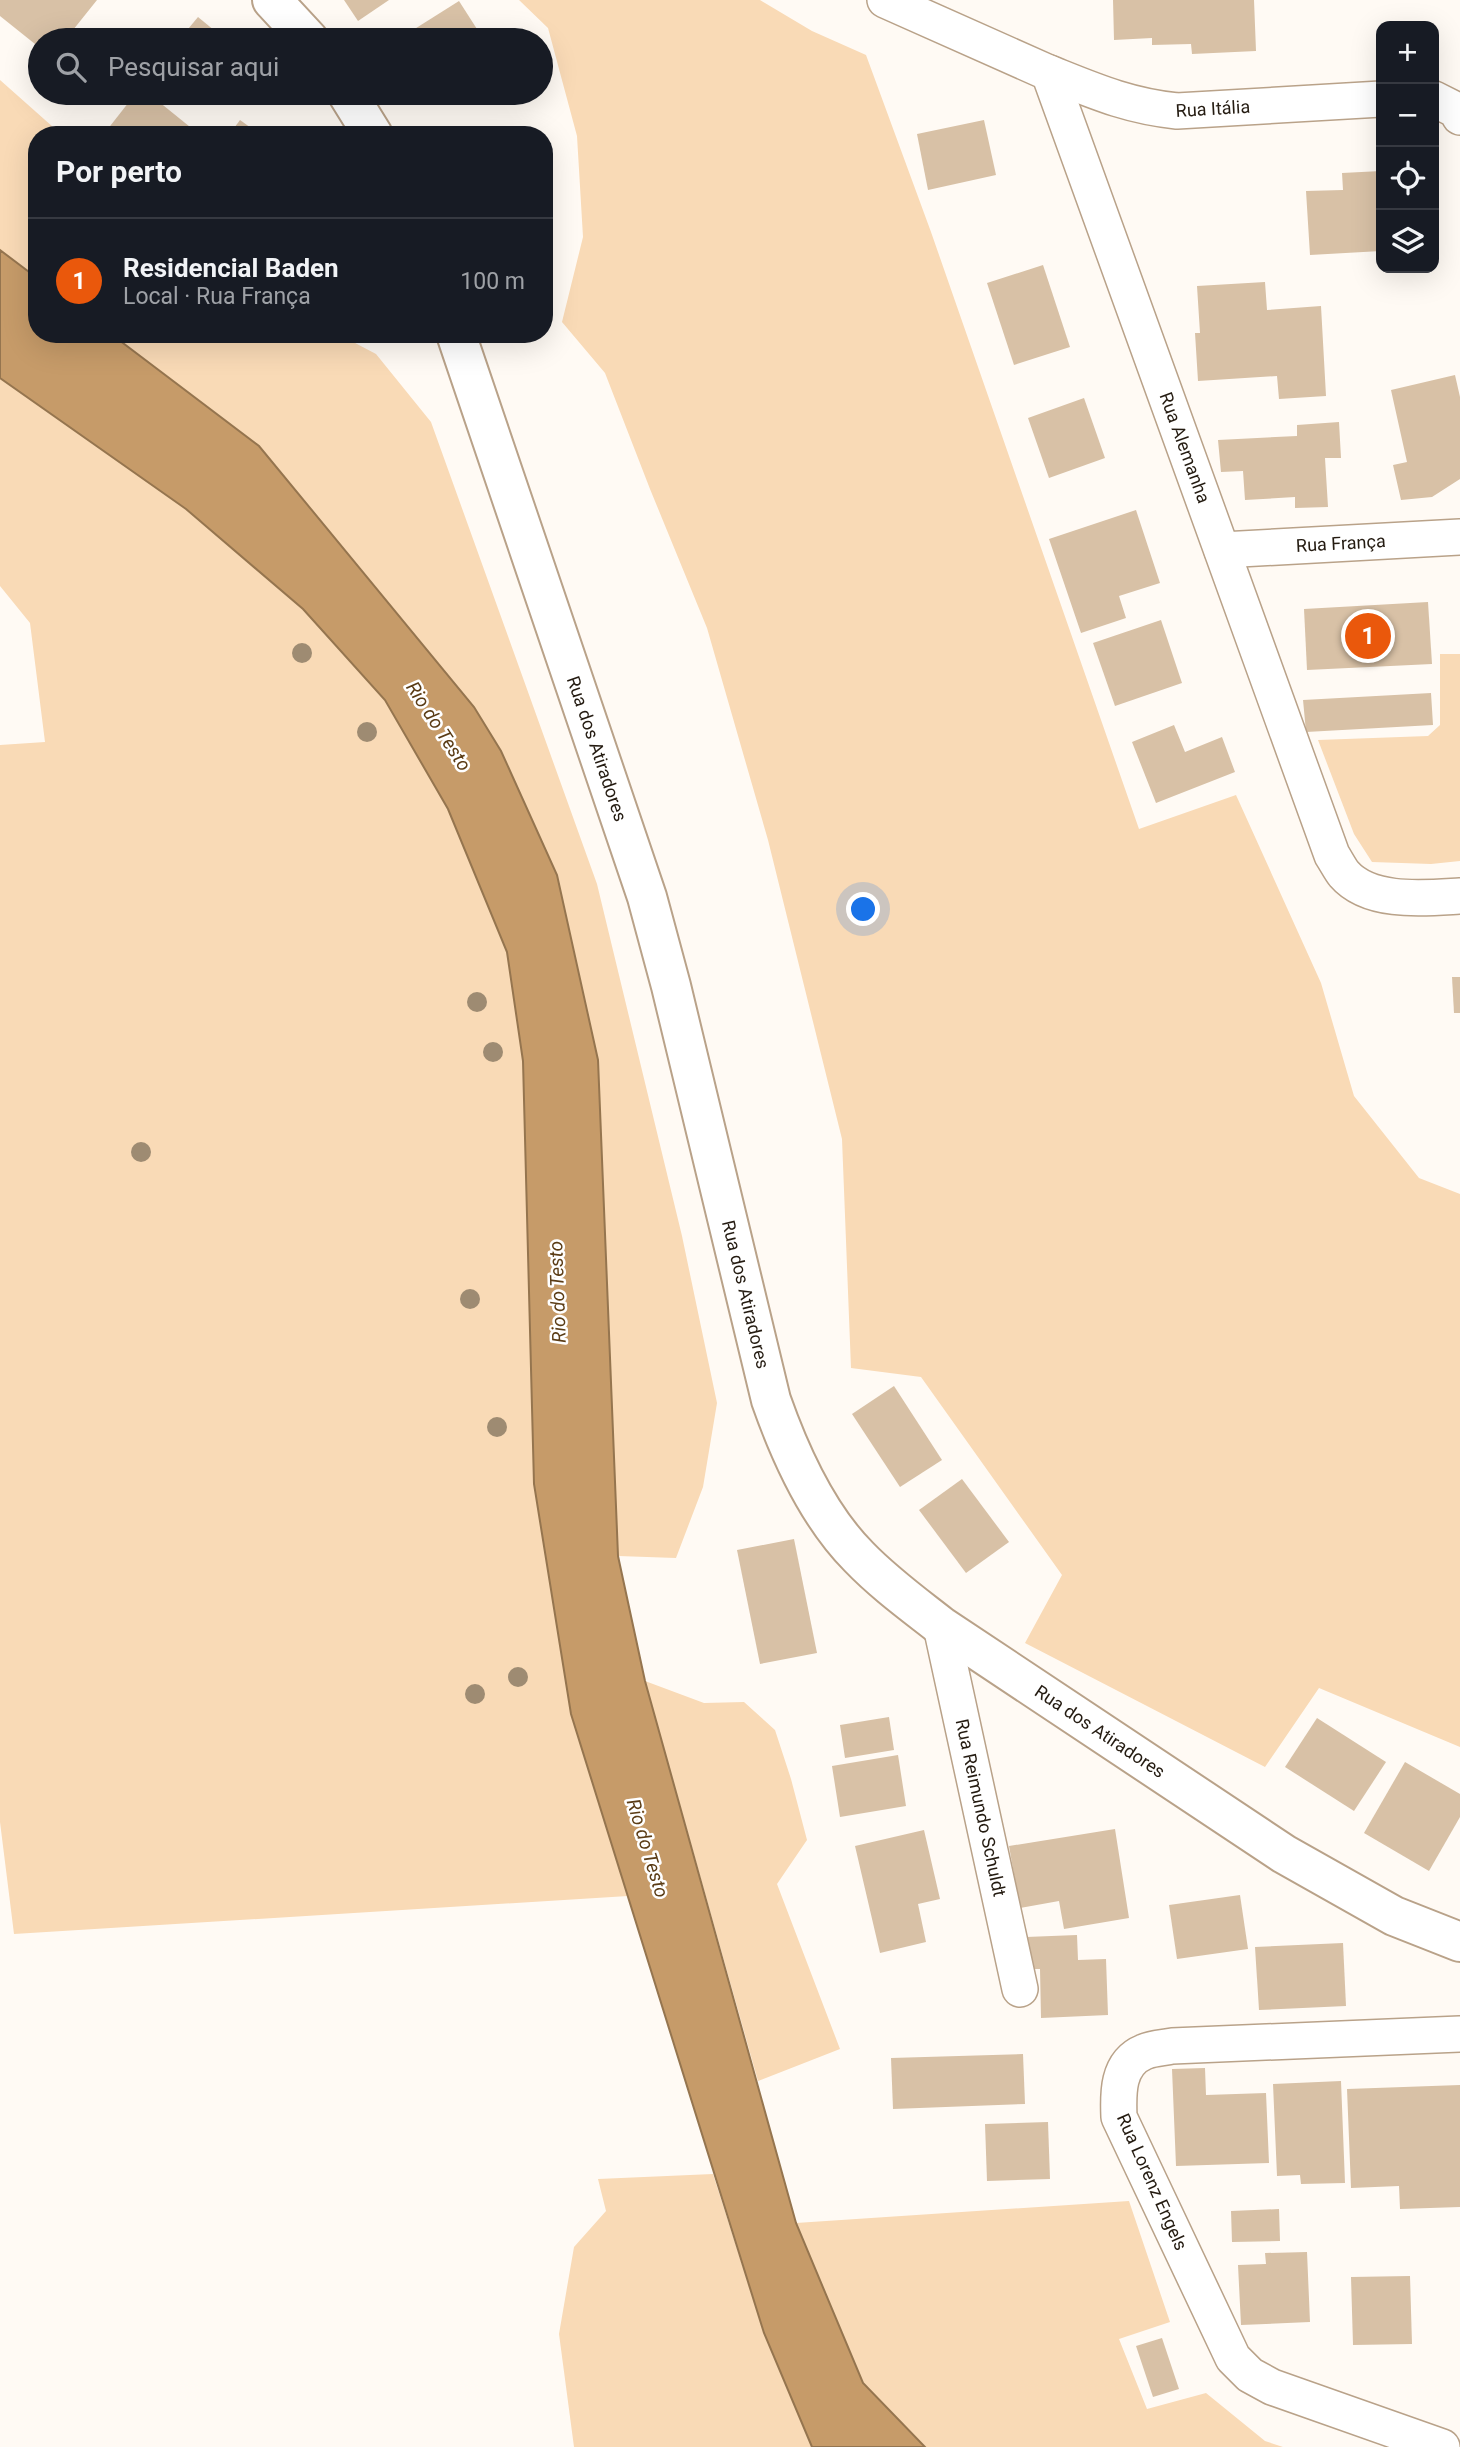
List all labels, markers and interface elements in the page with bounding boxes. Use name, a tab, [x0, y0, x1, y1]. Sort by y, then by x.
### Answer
map controls	[1376, 21, 1439, 273]
button: +	[1376, 21, 1439, 84]
search box	[28, 28, 553, 105]
icon: search	[52, 48, 90, 86]
text: Pesquisar aqui	[108, 52, 279, 82]
button: −	[1376, 84, 1439, 147]
street label: Rua Itália	[1175, 96, 1251, 121]
button: locate	[1376, 147, 1439, 210]
text: Por perto	[56, 154, 182, 189]
button: layers	[1376, 210, 1439, 273]
text: Residencial Baden	[123, 253, 339, 283]
text: 1	[72, 268, 86, 295]
text: 100 m	[460, 268, 525, 295]
text: Local · Rua França	[123, 283, 311, 310]
street label: Rua Alemanha	[1155, 389, 1215, 506]
street label: Rua França	[1295, 530, 1386, 556]
pin: 1	[1345, 610, 1391, 662]
street label: Rua dos Atiradores	[563, 673, 632, 824]
water label: Rio do Testo	[401, 677, 476, 775]
your location	[846, 892, 880, 926]
street label: Rua dos Atiradores	[718, 1218, 774, 1371]
water label: Rio do Testo	[544, 1241, 571, 1343]
street label: Rua dos Atiradores	[1031, 1680, 1169, 1782]
street label: Rua Reimundo Schuldt	[952, 1717, 1011, 1899]
water label: Rio do Testo	[622, 1796, 673, 1900]
street label: Rua Lorenz Engels	[1113, 2110, 1192, 2253]

